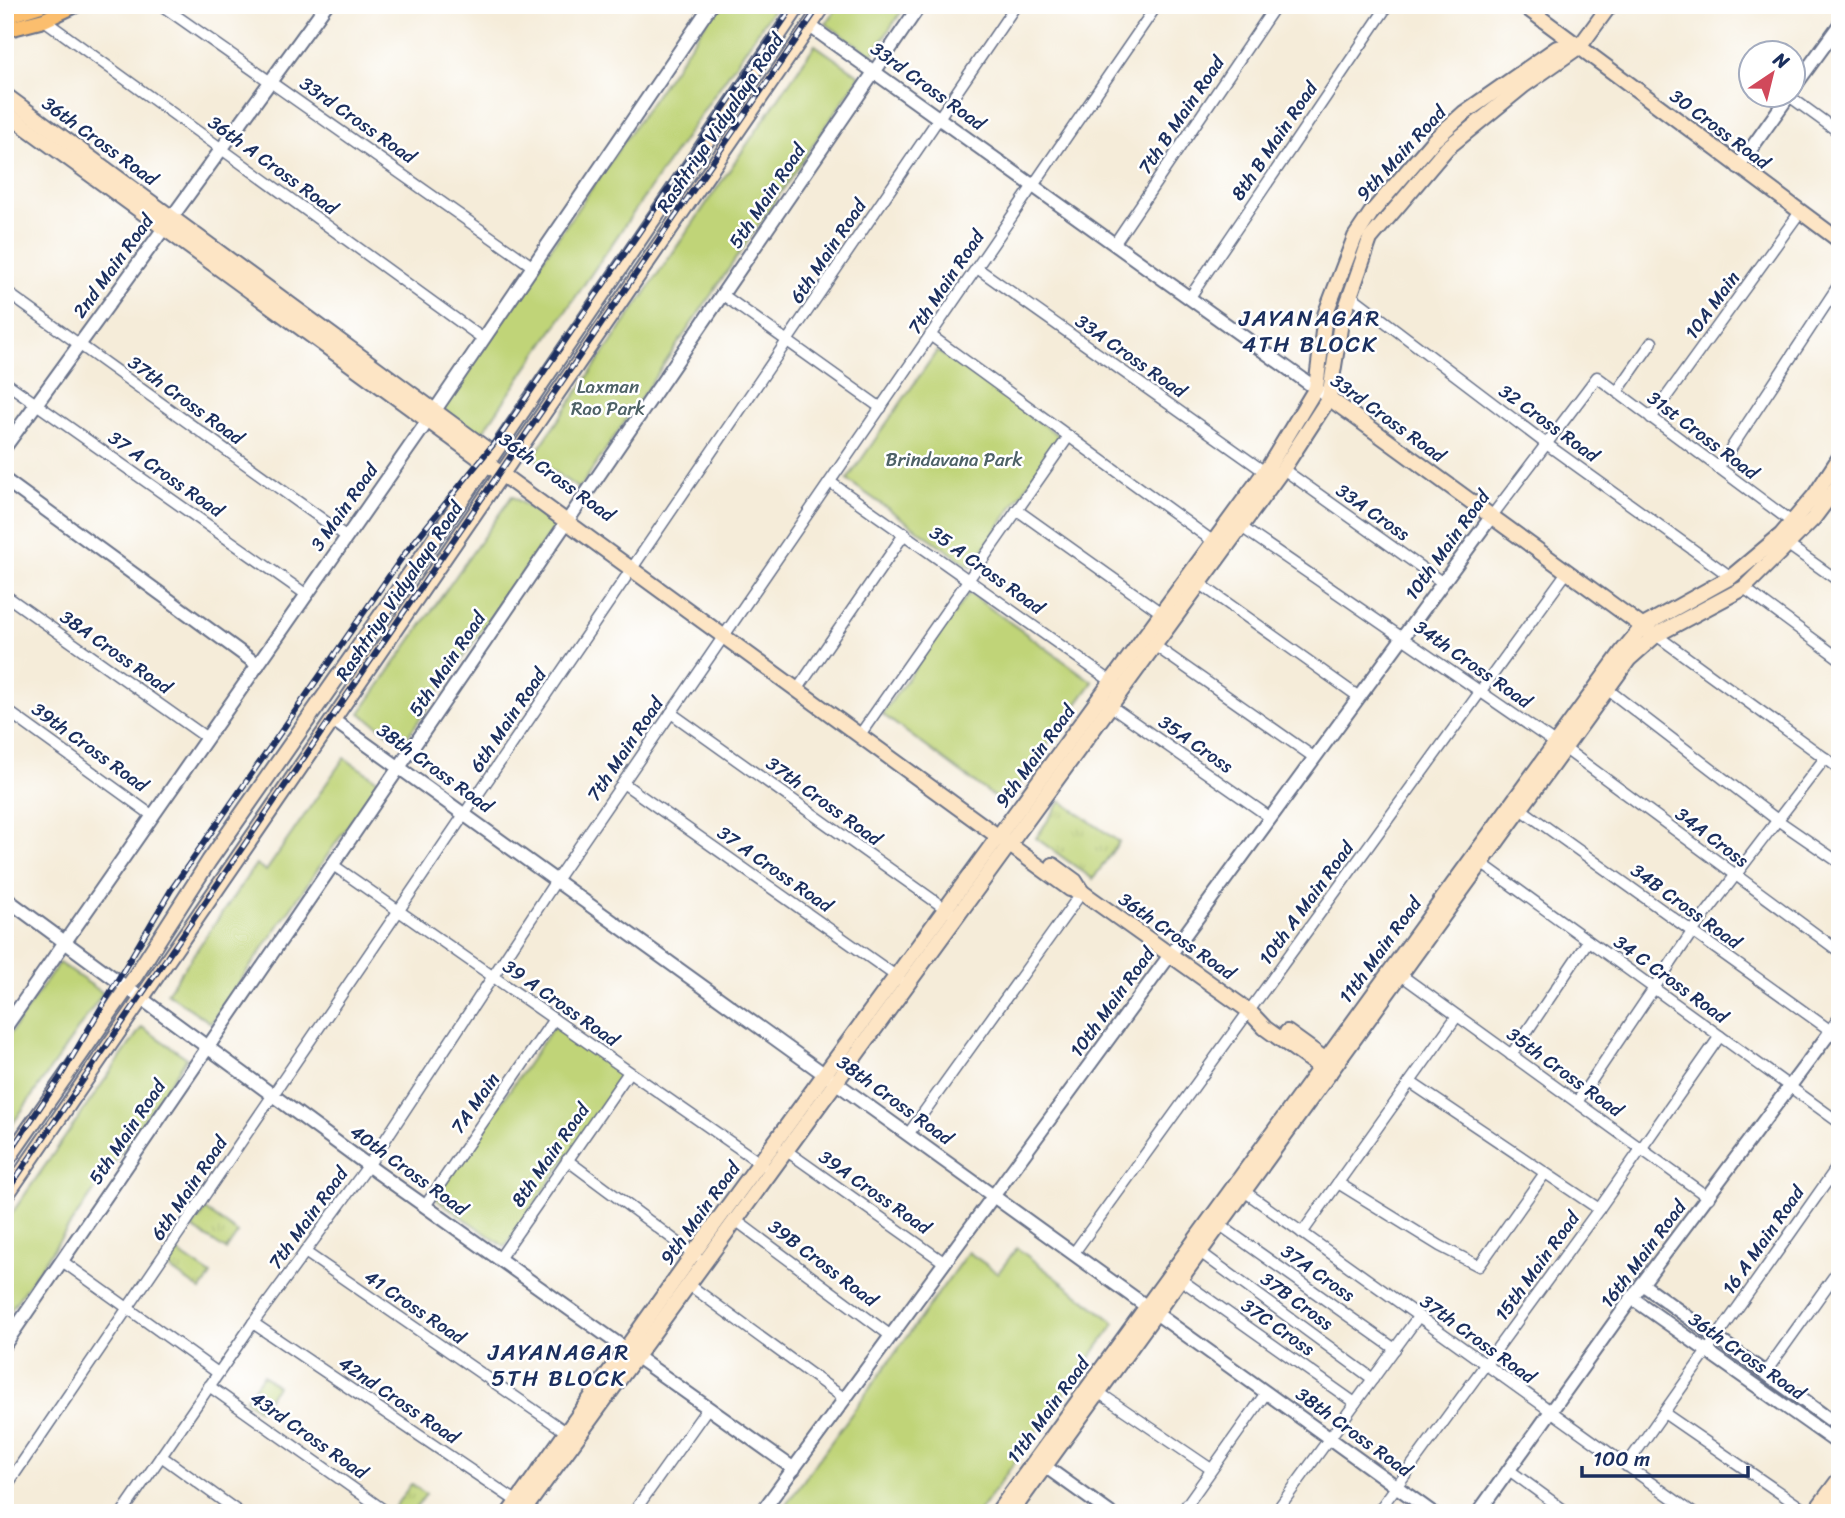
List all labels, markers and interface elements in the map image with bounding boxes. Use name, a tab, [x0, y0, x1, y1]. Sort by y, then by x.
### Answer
street label: Rashtriya Vidyalaya Road	[647, 25, 794, 220]
street label: 33rd Cross Road	[863, 33, 994, 141]
north arrow	[1736, 38, 1806, 108]
text: N	[1766, 43, 1797, 78]
street label: 7th B Main Road	[1129, 48, 1234, 181]
street label: 33rd Cross Road	[293, 67, 425, 174]
street label: 8th B Main Road	[1222, 74, 1327, 207]
street label: 30 Cross Road	[1663, 80, 1779, 179]
street label: 36th Cross Road	[35, 87, 167, 196]
street label: 9th Main Road	[1348, 96, 1456, 208]
street label: 36th A Cross Road	[201, 106, 347, 225]
street label: 5th Main Road	[720, 135, 816, 255]
street label: 6th Main Road	[781, 190, 876, 310]
street label: 2nd Main Road	[64, 205, 163, 325]
street label: 7th Main Road	[899, 221, 994, 341]
street label: 10A Main	[1676, 264, 1748, 346]
district label: JAYANAGAR 4TH BLOCK	[1238, 298, 1381, 365]
street label: 33A Cross Road	[1068, 305, 1195, 408]
street label: 37th Cross Road	[121, 346, 253, 455]
street label: 33rd Cross Road	[1323, 365, 1454, 473]
park label: Laxman Rao Park	[571, 370, 645, 425]
street label: 32 Cross Road	[1492, 375, 1608, 472]
street label: 31st Cross Road	[1640, 382, 1768, 489]
street label: 37 A Cross Road	[101, 422, 232, 527]
street label: 36th Cross Road	[492, 423, 624, 532]
park label: Brindavana Park	[886, 443, 1023, 476]
street label: 3 Main Road	[301, 455, 387, 558]
street label: 33A Cross	[1329, 474, 1417, 550]
street label: 10th Main Road	[1396, 481, 1500, 607]
street label: Rashtriya Vidyalaya Road	[326, 493, 473, 688]
street label: 35 A Cross Road	[922, 517, 1053, 624]
street label: 38A Cross Road	[53, 601, 181, 704]
street label: 5th Main Road	[400, 603, 496, 723]
street label: 34th Cross Road	[1407, 611, 1541, 718]
street label: 6th Main Road	[461, 659, 556, 779]
street label: 7th Main Road	[578, 688, 673, 808]
street label: 39th Cross Road	[25, 693, 157, 802]
street label: 9th Main Road	[986, 696, 1085, 815]
street label: 35A Cross	[1152, 706, 1241, 782]
street label: 38th Cross Road	[370, 714, 502, 823]
street label: 37th Cross Road	[759, 747, 891, 856]
street label: 34A Cross	[1668, 798, 1756, 876]
street label: 37 A Cross Road	[710, 817, 841, 922]
street label: 10th A Main Road	[1250, 833, 1363, 972]
street label: 34B Cross Road	[1624, 854, 1750, 959]
street label: 36th Cross Road	[1111, 883, 1244, 990]
street label: 11th Main Road	[1330, 888, 1431, 1010]
street label: 34 C Cross Road	[1607, 926, 1737, 1033]
street label: 10th Main Road	[1061, 938, 1165, 1064]
street label: 39 A Cross Road	[496, 950, 628, 1057]
street label: 35th Cross Road	[1500, 1018, 1632, 1127]
street label: 38th Cross Road	[830, 1046, 962, 1155]
street label: 7A Main	[442, 1065, 508, 1141]
street label: 5th Main Road	[80, 1071, 176, 1191]
street label: 8th Main Road	[502, 1094, 599, 1214]
street label: 40th Cross Road	[343, 1116, 477, 1226]
street label: 6th Main Road	[142, 1127, 237, 1247]
street label: 39A Cross Road	[812, 1141, 940, 1244]
street label: 9th Main Road	[651, 1153, 750, 1272]
street label: 7th Main Road	[259, 1158, 358, 1276]
street label: 16 A Main Road	[1713, 1178, 1814, 1302]
street label: 16th Main Road	[1591, 1191, 1696, 1315]
street label: 15th Main Road	[1486, 1203, 1589, 1328]
street label: 39B Cross Road	[761, 1211, 887, 1317]
street label: 37A Cross	[1274, 1235, 1362, 1311]
street label: 41 Cross Road	[357, 1261, 474, 1354]
street label: 37B Cross	[1253, 1263, 1341, 1339]
street label: 37th Cross Road	[1413, 1285, 1545, 1394]
street label: 37C Cross	[1234, 1289, 1322, 1365]
street label: 36th Cross Road	[1681, 1303, 1814, 1410]
district label: JAYANAGAR 5TH BLOCK	[487, 1332, 630, 1399]
street label: 42nd Cross Road	[332, 1347, 468, 1454]
street label: 11th Main Road	[998, 1348, 1099, 1470]
street label: 38th Cross Road	[1289, 1378, 1421, 1487]
street label: 43rd Cross Road	[243, 1382, 376, 1489]
scale bar	[1582, 1434, 1749, 1478]
text: 100 m	[1593, 1440, 1650, 1478]

